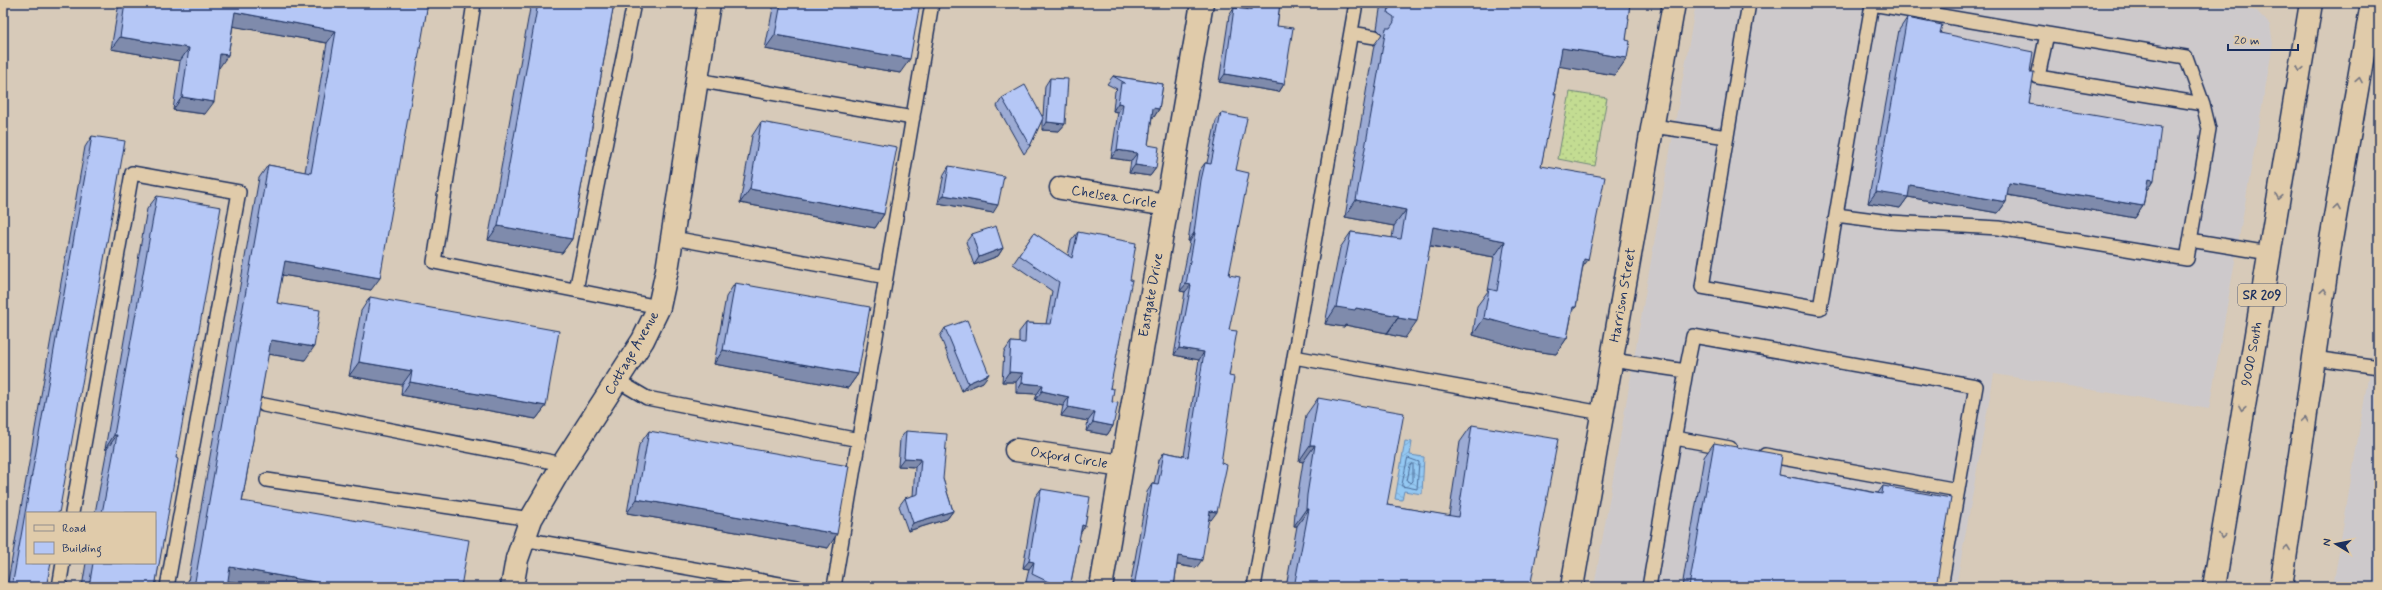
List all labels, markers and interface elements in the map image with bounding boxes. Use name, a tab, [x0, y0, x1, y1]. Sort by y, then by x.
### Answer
scale bar	[2228, 26, 2298, 52]
text: 20 m	[2234, 33, 2260, 49]
one-way arrow	[2296, 66, 2305, 72]
one-way arrow	[2354, 77, 2363, 83]
street label: Chelsea Circle	[1070, 181, 1158, 213]
one-way arrow	[2275, 194, 2283, 200]
one-way arrow	[2332, 205, 2341, 211]
street label: Harrison Street	[1606, 246, 1640, 344]
street label: Eastgate Drive	[1135, 251, 1167, 339]
road number: SR 209	[2238, 284, 2286, 306]
one-way arrow	[2319, 288, 2328, 294]
street label: Cottage Avenue	[601, 307, 663, 398]
street label: 9000 South	[2237, 320, 2267, 388]
one-way arrow	[2239, 405, 2247, 411]
one-way arrow	[2300, 417, 2309, 423]
street label: Oxford Circle	[1029, 443, 1109, 475]
legend	[26, 512, 156, 564]
text: Road	[62, 521, 86, 537]
north arrow	[2316, 524, 2356, 564]
one-way arrow	[2218, 533, 2226, 540]
text: N	[2320, 538, 2335, 547]
text: Building	[62, 541, 102, 558]
one-way arrow	[2282, 545, 2291, 551]

